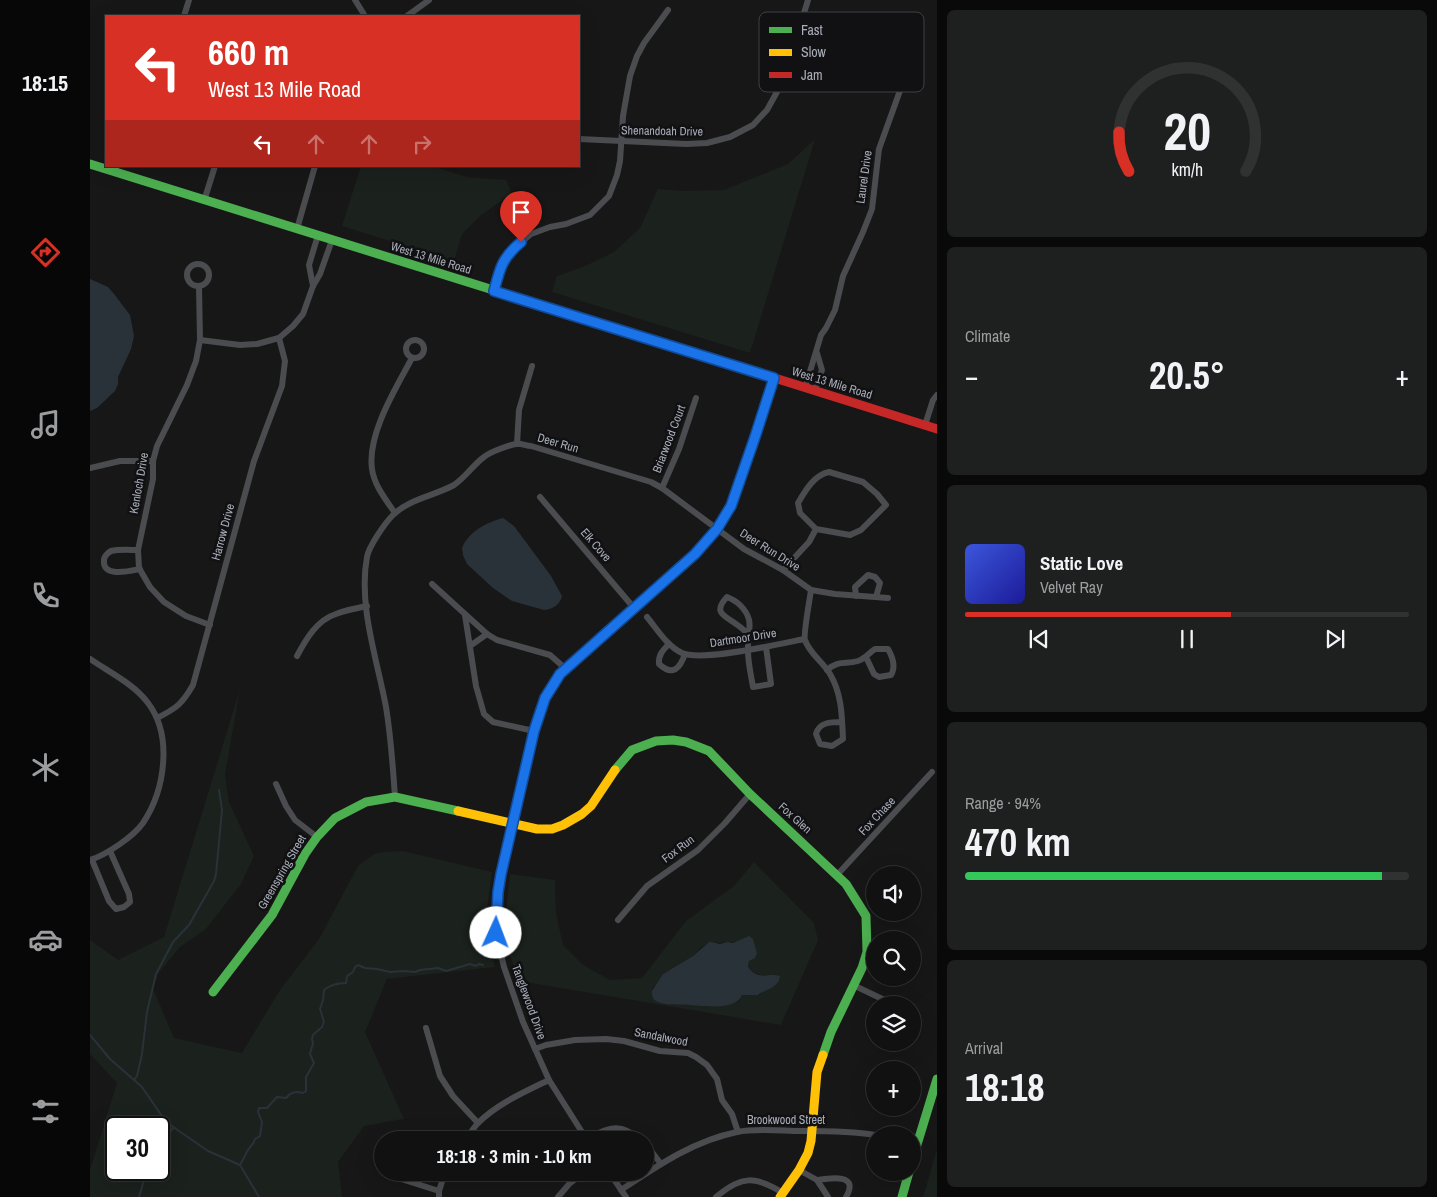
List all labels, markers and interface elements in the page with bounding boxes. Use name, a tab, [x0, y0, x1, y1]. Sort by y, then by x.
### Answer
legend	[759, 12, 924, 92]
text: Fast	[801, 21, 823, 39]
text: 660 m	[208, 29, 289, 76]
icon: left	[125, 35, 190, 100]
text: Slow	[801, 43, 827, 61]
text: Jam	[801, 66, 823, 84]
text: 18:15	[22, 68, 68, 98]
text: West 13 Mile Road	[208, 74, 361, 104]
text: 20	[1163, 96, 1211, 166]
street label: Shenandoah Drive	[621, 122, 703, 140]
icon: left	[249, 130, 277, 158]
icon: ahead	[302, 130, 330, 158]
icon: ahead	[355, 130, 383, 158]
icon: right	[408, 130, 436, 158]
street label: Laurel Drive	[852, 149, 876, 205]
text: km/h	[1171, 158, 1203, 182]
pin	[500, 191, 542, 242]
icon: arrive	[507, 198, 535, 226]
icon: directions	[28, 235, 63, 270]
street label: West 13 Mile Road	[389, 238, 473, 278]
text: Climate	[965, 325, 1010, 347]
text: 20.5°	[1149, 350, 1225, 401]
text: −	[965, 357, 978, 395]
text: +	[1396, 357, 1409, 395]
street label: West 13 Mile Road	[790, 363, 874, 403]
street label: Briarwood Court	[649, 402, 689, 475]
icon: music	[28, 407, 63, 442]
street label: Deer Run	[536, 430, 580, 456]
street label: Kenloch Drive	[126, 451, 152, 515]
street label: Harrow Drive	[208, 502, 238, 562]
street label: Elk Cove	[577, 525, 615, 565]
street label: Deer Run Drive	[737, 525, 803, 575]
text: Static Love	[1040, 550, 1123, 576]
text: Velvet Ray	[1040, 576, 1103, 598]
icon: phone	[28, 578, 63, 613]
street label: Dartmoor Drive	[709, 625, 777, 651]
icon: previous	[1025, 625, 1053, 653]
icon: pause	[1173, 625, 1201, 653]
icon: next	[1321, 625, 1349, 653]
icon: climate	[28, 750, 63, 785]
text: Range · 94%	[965, 792, 1041, 814]
street label: Fox Chase	[855, 793, 899, 839]
street label: Fox Glen	[775, 799, 815, 837]
text: 470 km	[965, 817, 1071, 868]
street label: Greenspring Street	[254, 832, 310, 912]
street label: Fox Run	[659, 832, 697, 866]
map controls	[866, 866, 921, 1181]
button: sound	[866, 866, 921, 921]
position arrow	[469, 906, 521, 958]
icon: car	[28, 922, 63, 957]
button: search	[866, 931, 921, 986]
street label: Tanglewood Drive	[508, 962, 550, 1042]
button: layers	[866, 996, 921, 1051]
street label: Sandalwood	[633, 1024, 689, 1050]
text: Arrival	[965, 1037, 1003, 1059]
button: +	[866, 1061, 921, 1116]
text: 18:18	[965, 1062, 1045, 1113]
icon: filters	[28, 1094, 63, 1129]
street label: Brookwood Street	[747, 1112, 825, 1128]
speed limit sign: 30	[105, 1116, 170, 1181]
button: −	[866, 1126, 921, 1181]
text: 18:18 · 3 min · 1.0 km	[436, 1143, 592, 1169]

